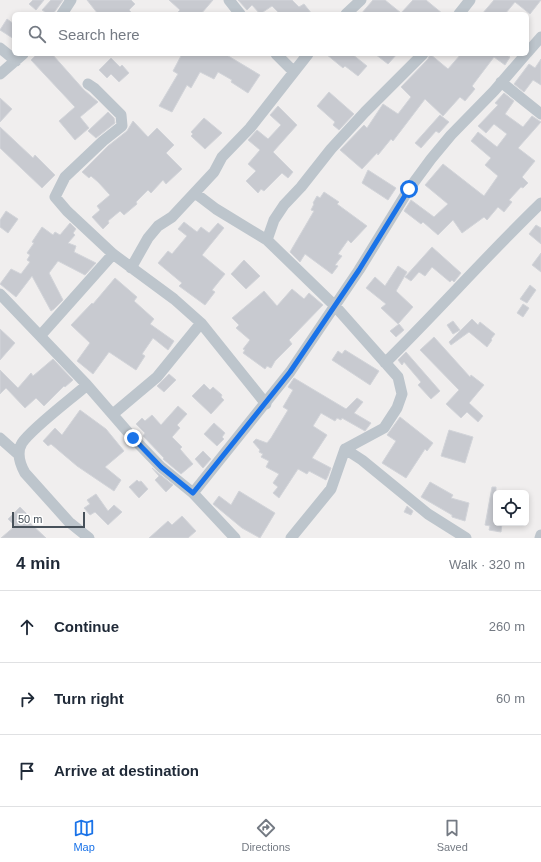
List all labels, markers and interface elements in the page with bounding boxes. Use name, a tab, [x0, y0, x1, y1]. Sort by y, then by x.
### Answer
search box	[12, 12, 529, 56]
icon: search	[26, 23, 48, 45]
text: Search here	[58, 26, 140, 43]
route start	[400, 180, 418, 198]
route end	[124, 429, 142, 447]
map controls	[493, 490, 529, 526]
button: locate	[493, 490, 529, 526]
scale bar	[12, 510, 85, 529]
text: 50 m	[18, 513, 42, 525]
text: 4 min	[16, 554, 60, 573]
text: Walk · 320 m	[449, 557, 525, 572]
icon: ahead	[16, 616, 38, 638]
text: Continue	[54, 618, 119, 635]
text: 260 m	[489, 619, 525, 634]
icon: right	[16, 688, 38, 710]
text: Turn right	[54, 690, 124, 707]
text: 60 m	[496, 691, 525, 706]
icon: arrive	[16, 760, 38, 782]
text: Arrive at destination	[54, 762, 199, 779]
tab: Map	[73, 817, 95, 853]
tab: Directions	[241, 817, 290, 853]
tab: Saved	[437, 817, 468, 853]

